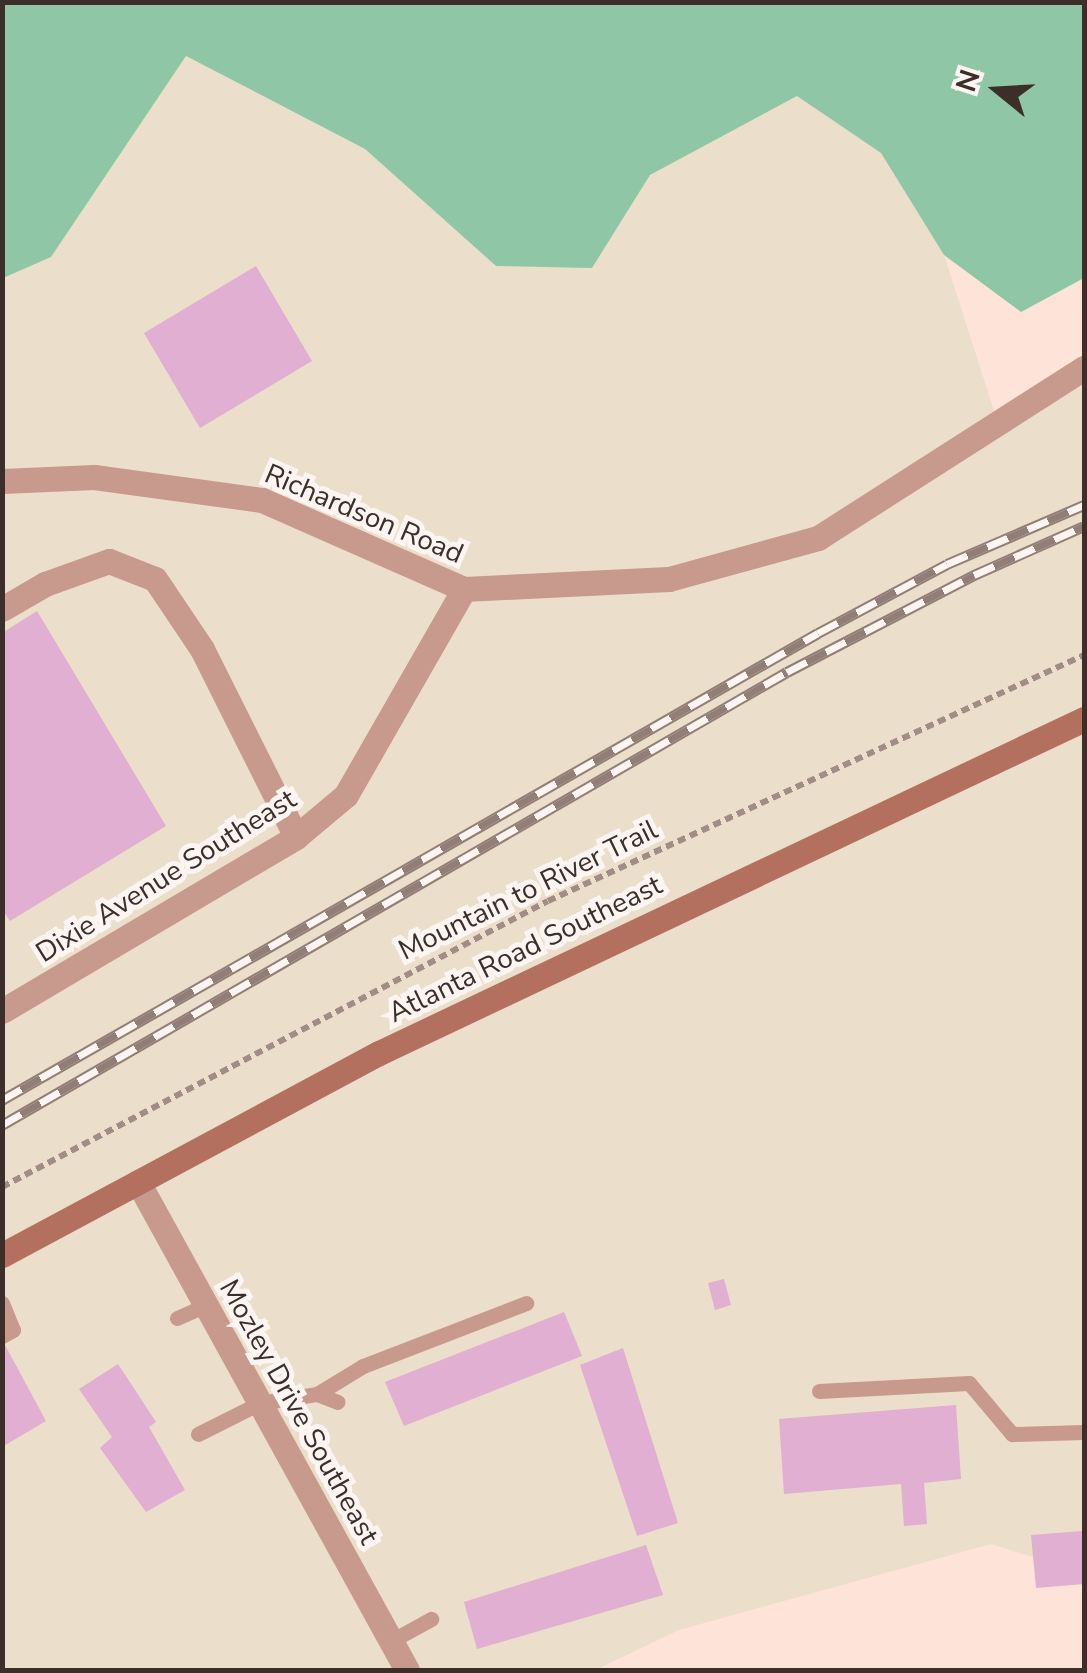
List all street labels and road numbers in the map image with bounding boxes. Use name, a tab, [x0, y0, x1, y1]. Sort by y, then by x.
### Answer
street label: Richardson Road	[260, 457, 468, 571]
street label: Dixie Avenue Southeast	[30, 782, 302, 970]
street label: Mountain to River Trail	[393, 813, 663, 967]
street label: Atlanta Road Southeast	[383, 868, 667, 1030]
street label: Mozley Drive Southeast	[212, 1274, 386, 1550]

